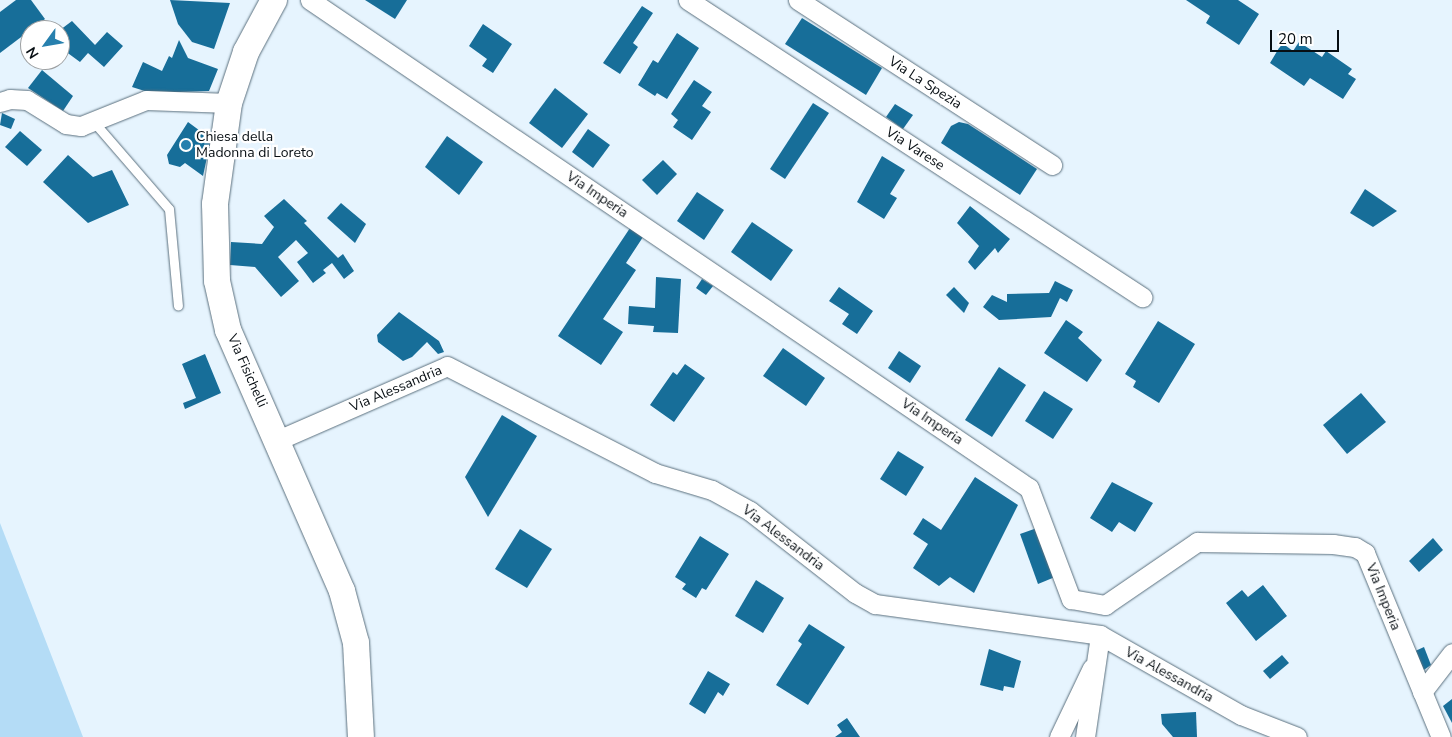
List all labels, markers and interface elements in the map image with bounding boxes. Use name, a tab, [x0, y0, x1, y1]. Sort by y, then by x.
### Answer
north arrow	[20, 20, 70, 70]
scale bar	[1272, 20, 1341, 52]
text: 20 m	[1278, 29, 1313, 49]
text: N	[22, 43, 44, 62]
street label: Via La Spezia	[885, 53, 965, 113]
street label: Via Varese	[882, 124, 948, 174]
place label: Chiesa della Madonna di Loreto	[196, 129, 314, 162]
marker: Chiesa della Madonna di Loreto	[180, 139, 192, 151]
street label: Via Imperia	[563, 168, 631, 222]
street label: Via Fisichelli	[223, 332, 271, 410]
street label: Via Alessandria	[347, 362, 445, 416]
street label: Via Imperia	[898, 395, 966, 449]
street label: Via Alessandria	[739, 502, 827, 574]
street label: Via Imperia	[1362, 561, 1404, 633]
street label: Via Alessandria	[1122, 644, 1216, 706]

